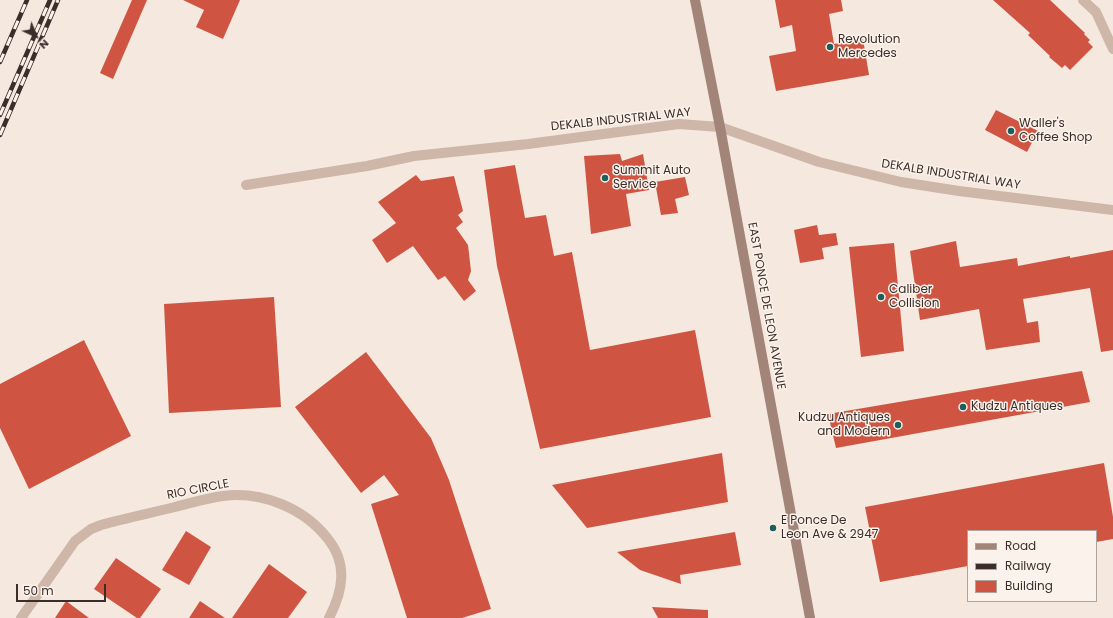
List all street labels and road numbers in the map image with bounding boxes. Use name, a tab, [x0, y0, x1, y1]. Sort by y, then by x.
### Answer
street label: DEKALB INDUSTRIAL WAY	[550, 105, 692, 135]
street label: DEKALB INDUSTRIAL WAY	[880, 157, 1022, 193]
street label: EAST PONCE DE LEON AVENUE	[744, 221, 788, 391]
street label: RIO CIRCLE	[166, 477, 230, 503]

